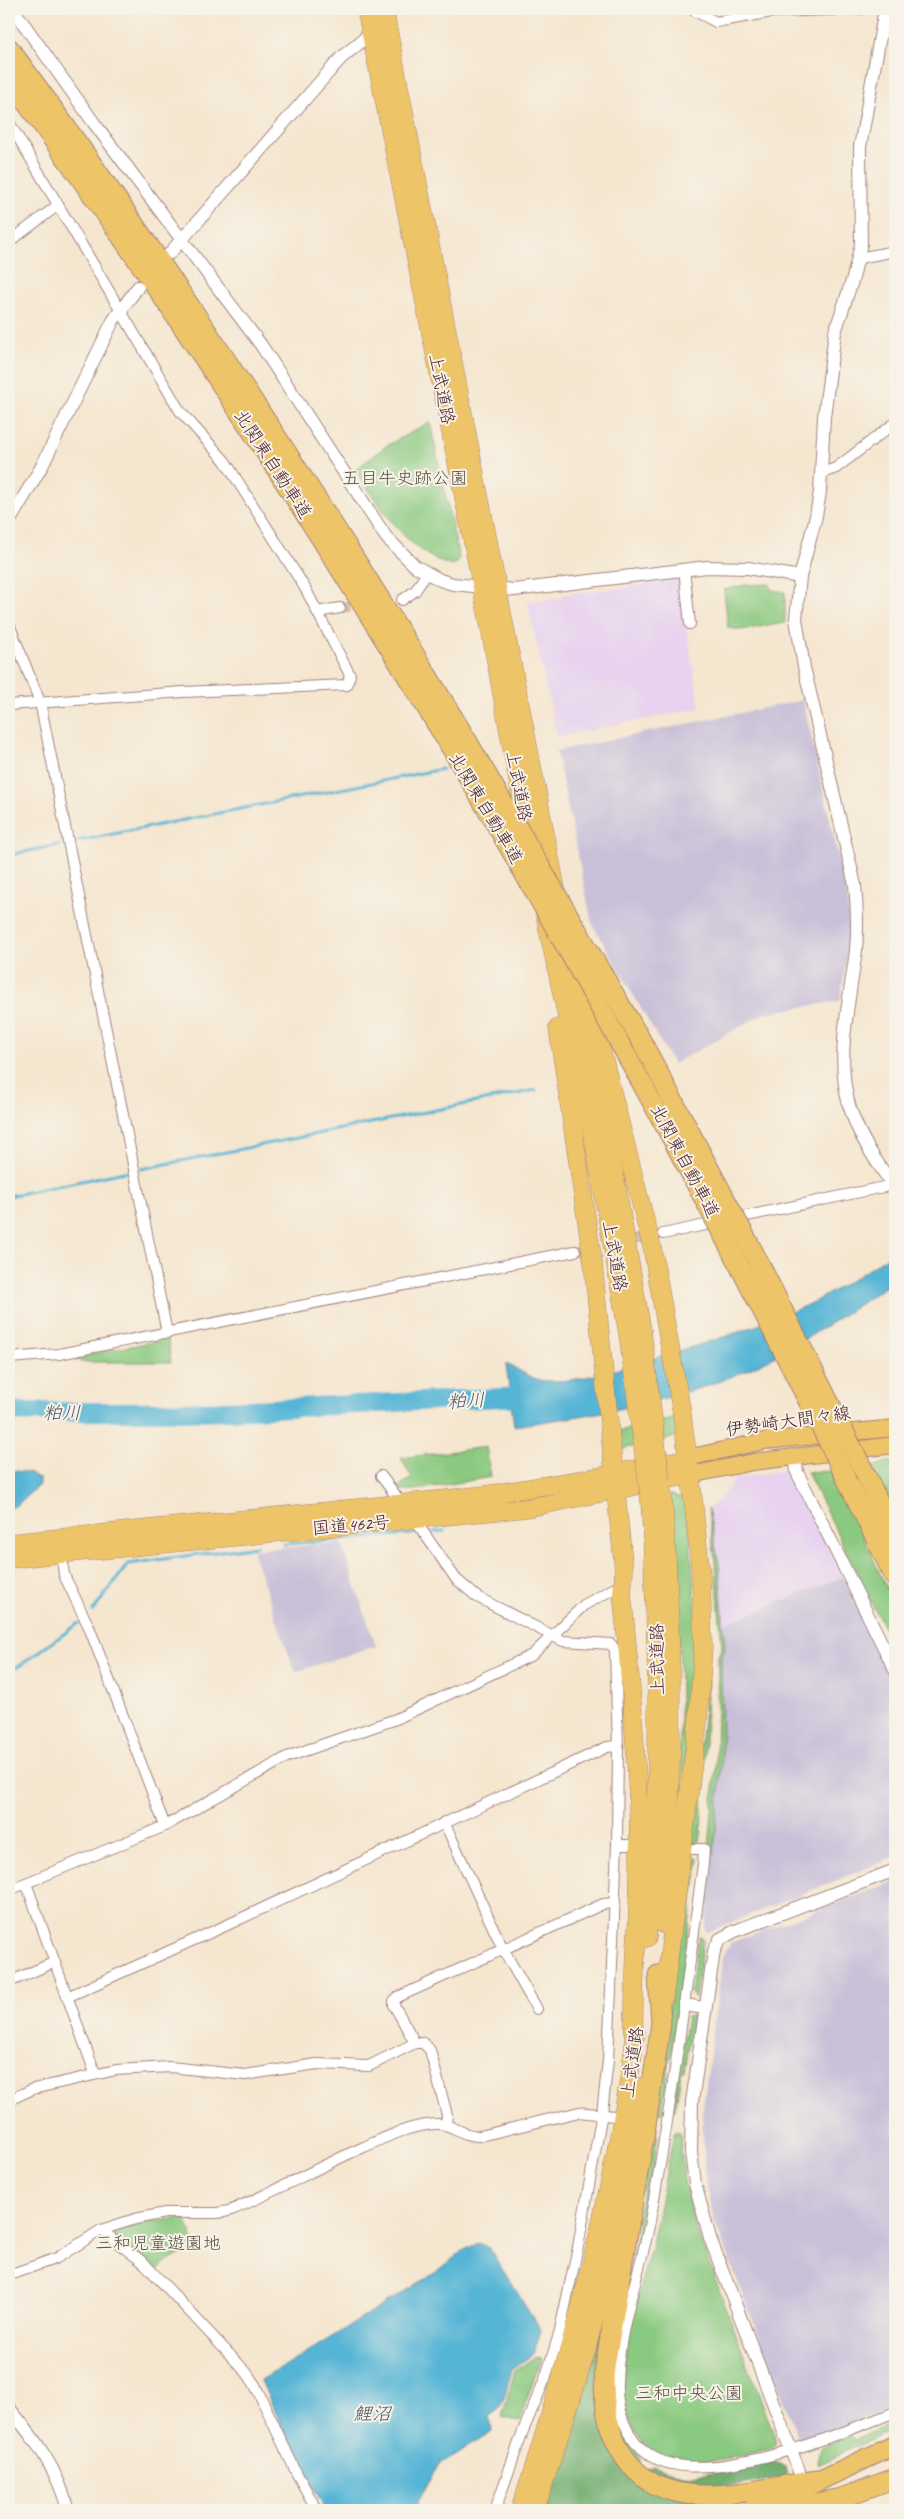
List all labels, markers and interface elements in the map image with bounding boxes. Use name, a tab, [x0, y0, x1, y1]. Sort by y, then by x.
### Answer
street label: 上武道路	[424, 352, 460, 426]
street label: 北関東自動車道	[229, 405, 317, 523]
park label: 五目牛史跡公園	[342, 467, 468, 489]
street label: 北関東自動車道	[444, 748, 528, 868]
street label: 上武道路	[501, 749, 537, 823]
street label: 北関東自動車道	[646, 1100, 724, 1222]
street label: 上武道路	[598, 1219, 632, 1293]
water label: 粕川	[446, 1388, 486, 1414]
water label: 粕川	[43, 1401, 81, 1425]
street label: 伊勢崎大間々線	[724, 1401, 852, 1441]
street label: 国道462号	[311, 1511, 391, 1539]
street label: 上武道路	[645, 1623, 669, 1695]
street label: 上武道路	[616, 2025, 648, 2099]
park label: 三和児童遊園地	[95, 2232, 221, 2254]
park label: 三和中央公園	[635, 2382, 743, 2404]
water label: 鯉沼	[353, 2402, 393, 2426]

